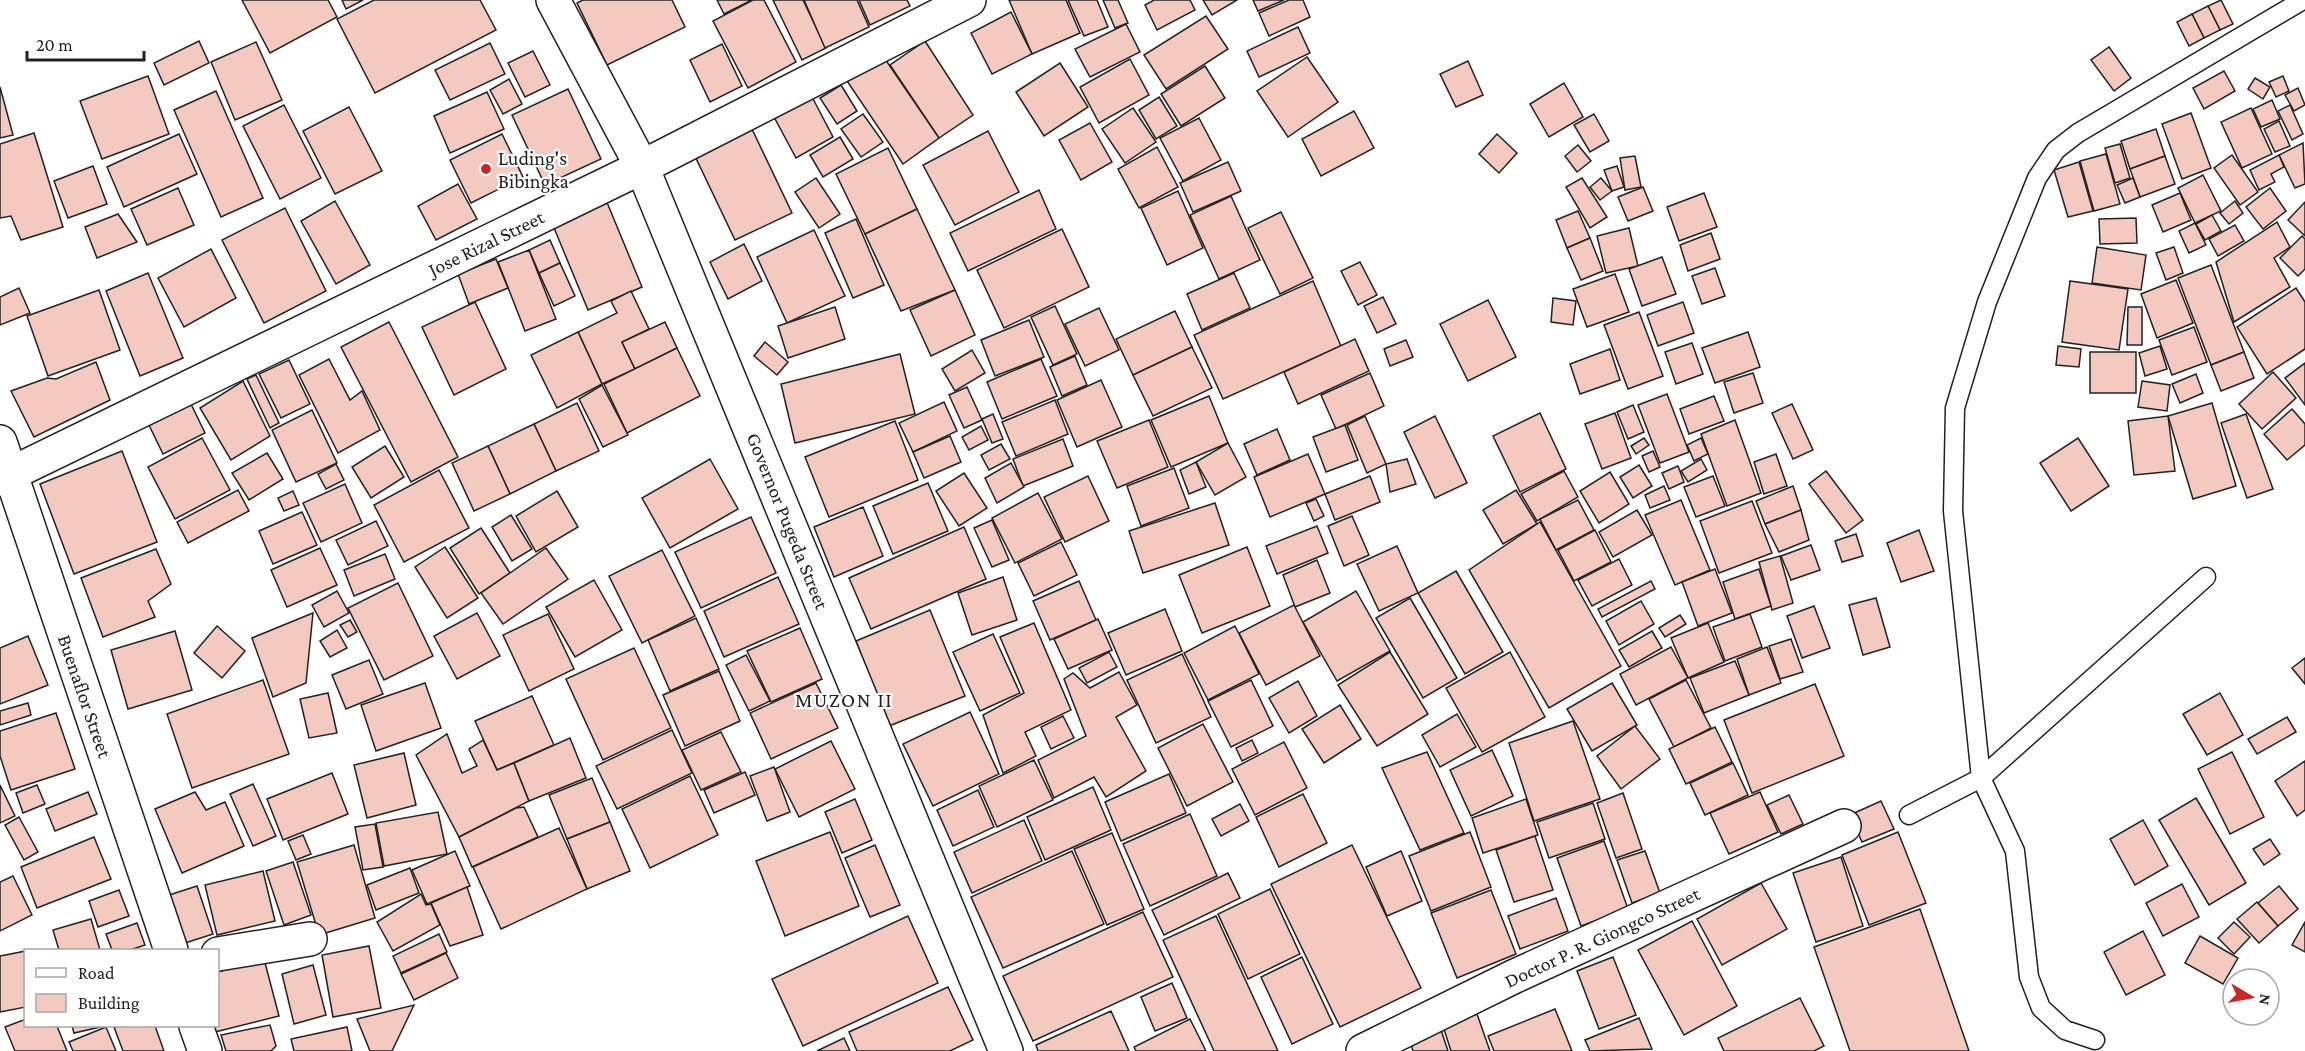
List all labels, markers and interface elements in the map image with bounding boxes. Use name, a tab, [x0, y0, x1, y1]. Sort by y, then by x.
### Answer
scale bar	[27, 24, 144, 62]
text: 20 m	[36, 35, 73, 55]
place label: Luding's Bibingka	[498, 147, 569, 193]
marker: Luding's Bibingka	[479, 162, 493, 176]
street label: Jose Rizal Street	[423, 205, 548, 282]
street label: Governor Pugeda Street	[742, 430, 834, 613]
street label: Buenaflor Street	[54, 632, 116, 761]
district label: MUZON II	[795, 688, 893, 712]
street label: Doctor P. R. Giongco Street	[1501, 882, 1704, 993]
legend	[24, 949, 219, 1027]
text: Road	[78, 963, 115, 983]
north arrow	[2221, 967, 2281, 1027]
text: Building	[78, 993, 140, 1013]
text: N	[2256, 993, 2275, 1006]

